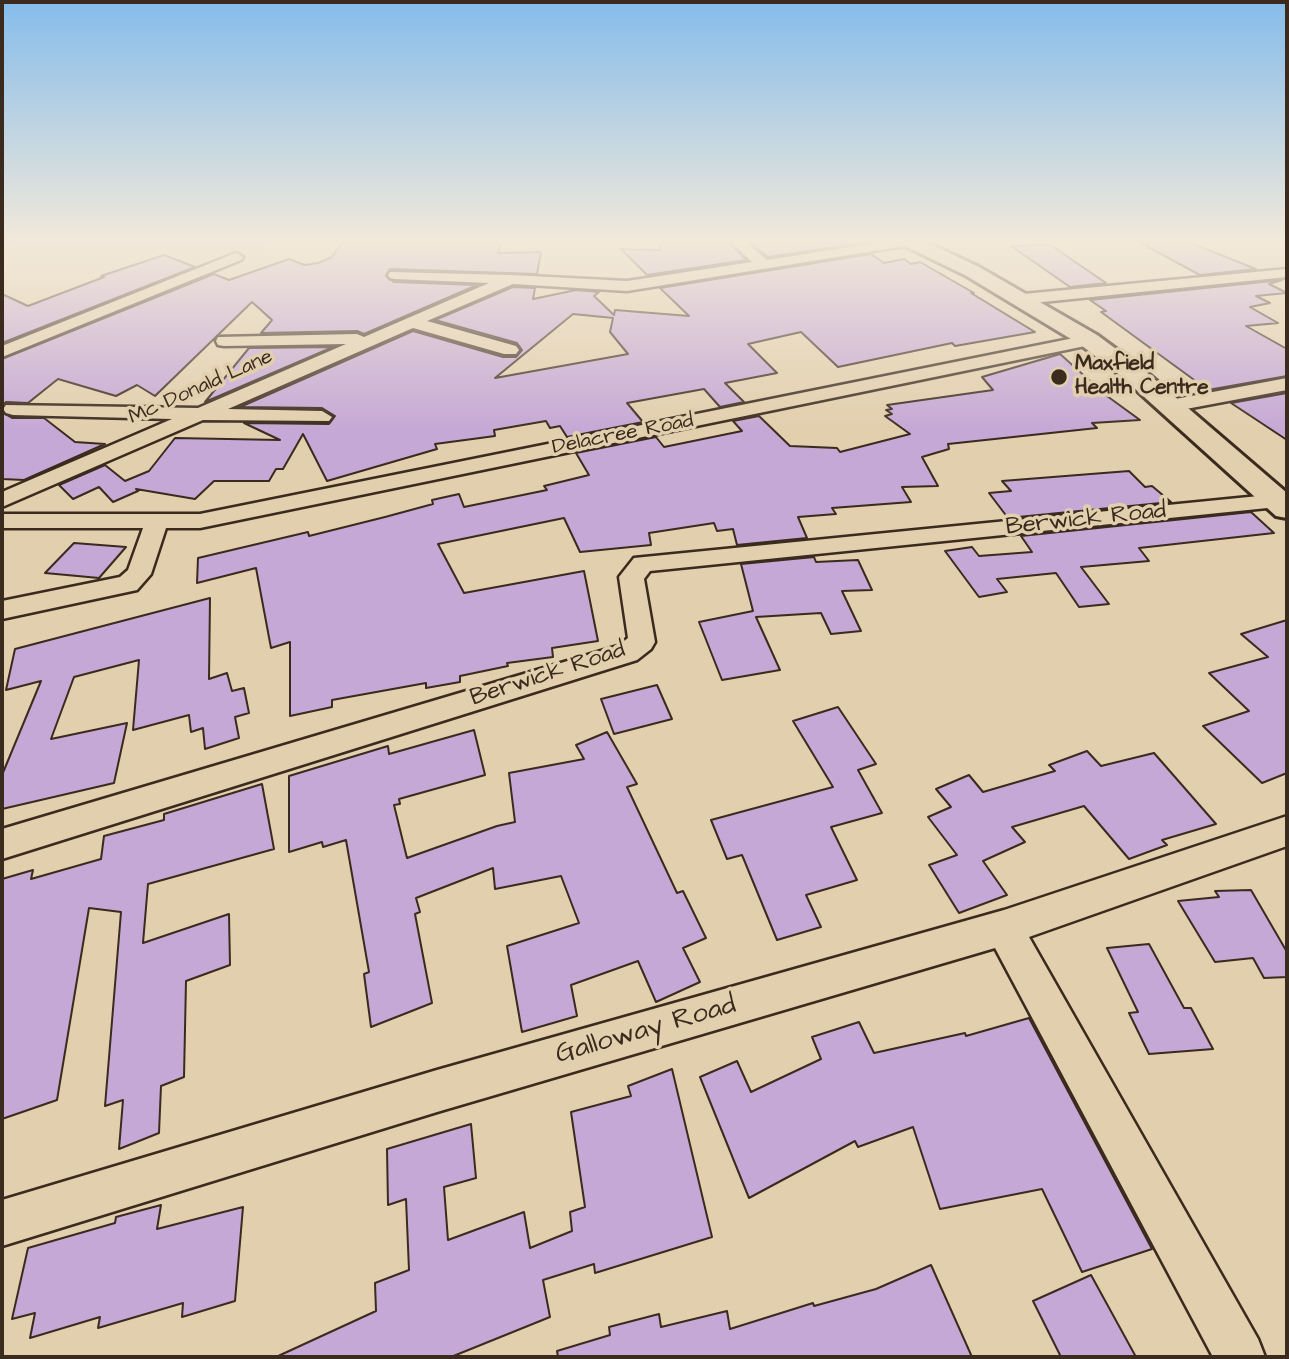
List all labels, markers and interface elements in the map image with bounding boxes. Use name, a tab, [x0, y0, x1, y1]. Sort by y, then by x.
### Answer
street label: Mc Donald Lane	[125, 345, 277, 431]
place label: Maxfield Health Centre	[1075, 352, 1209, 402]
marker: Maxfield Health Centre	[1049, 367, 1069, 387]
street label: Delacree Road	[550, 409, 696, 461]
street label: Berwick Road	[1004, 497, 1168, 543]
street label: Berwick Road	[467, 636, 629, 714]
street label: Galloway Road	[552, 989, 740, 1073]

